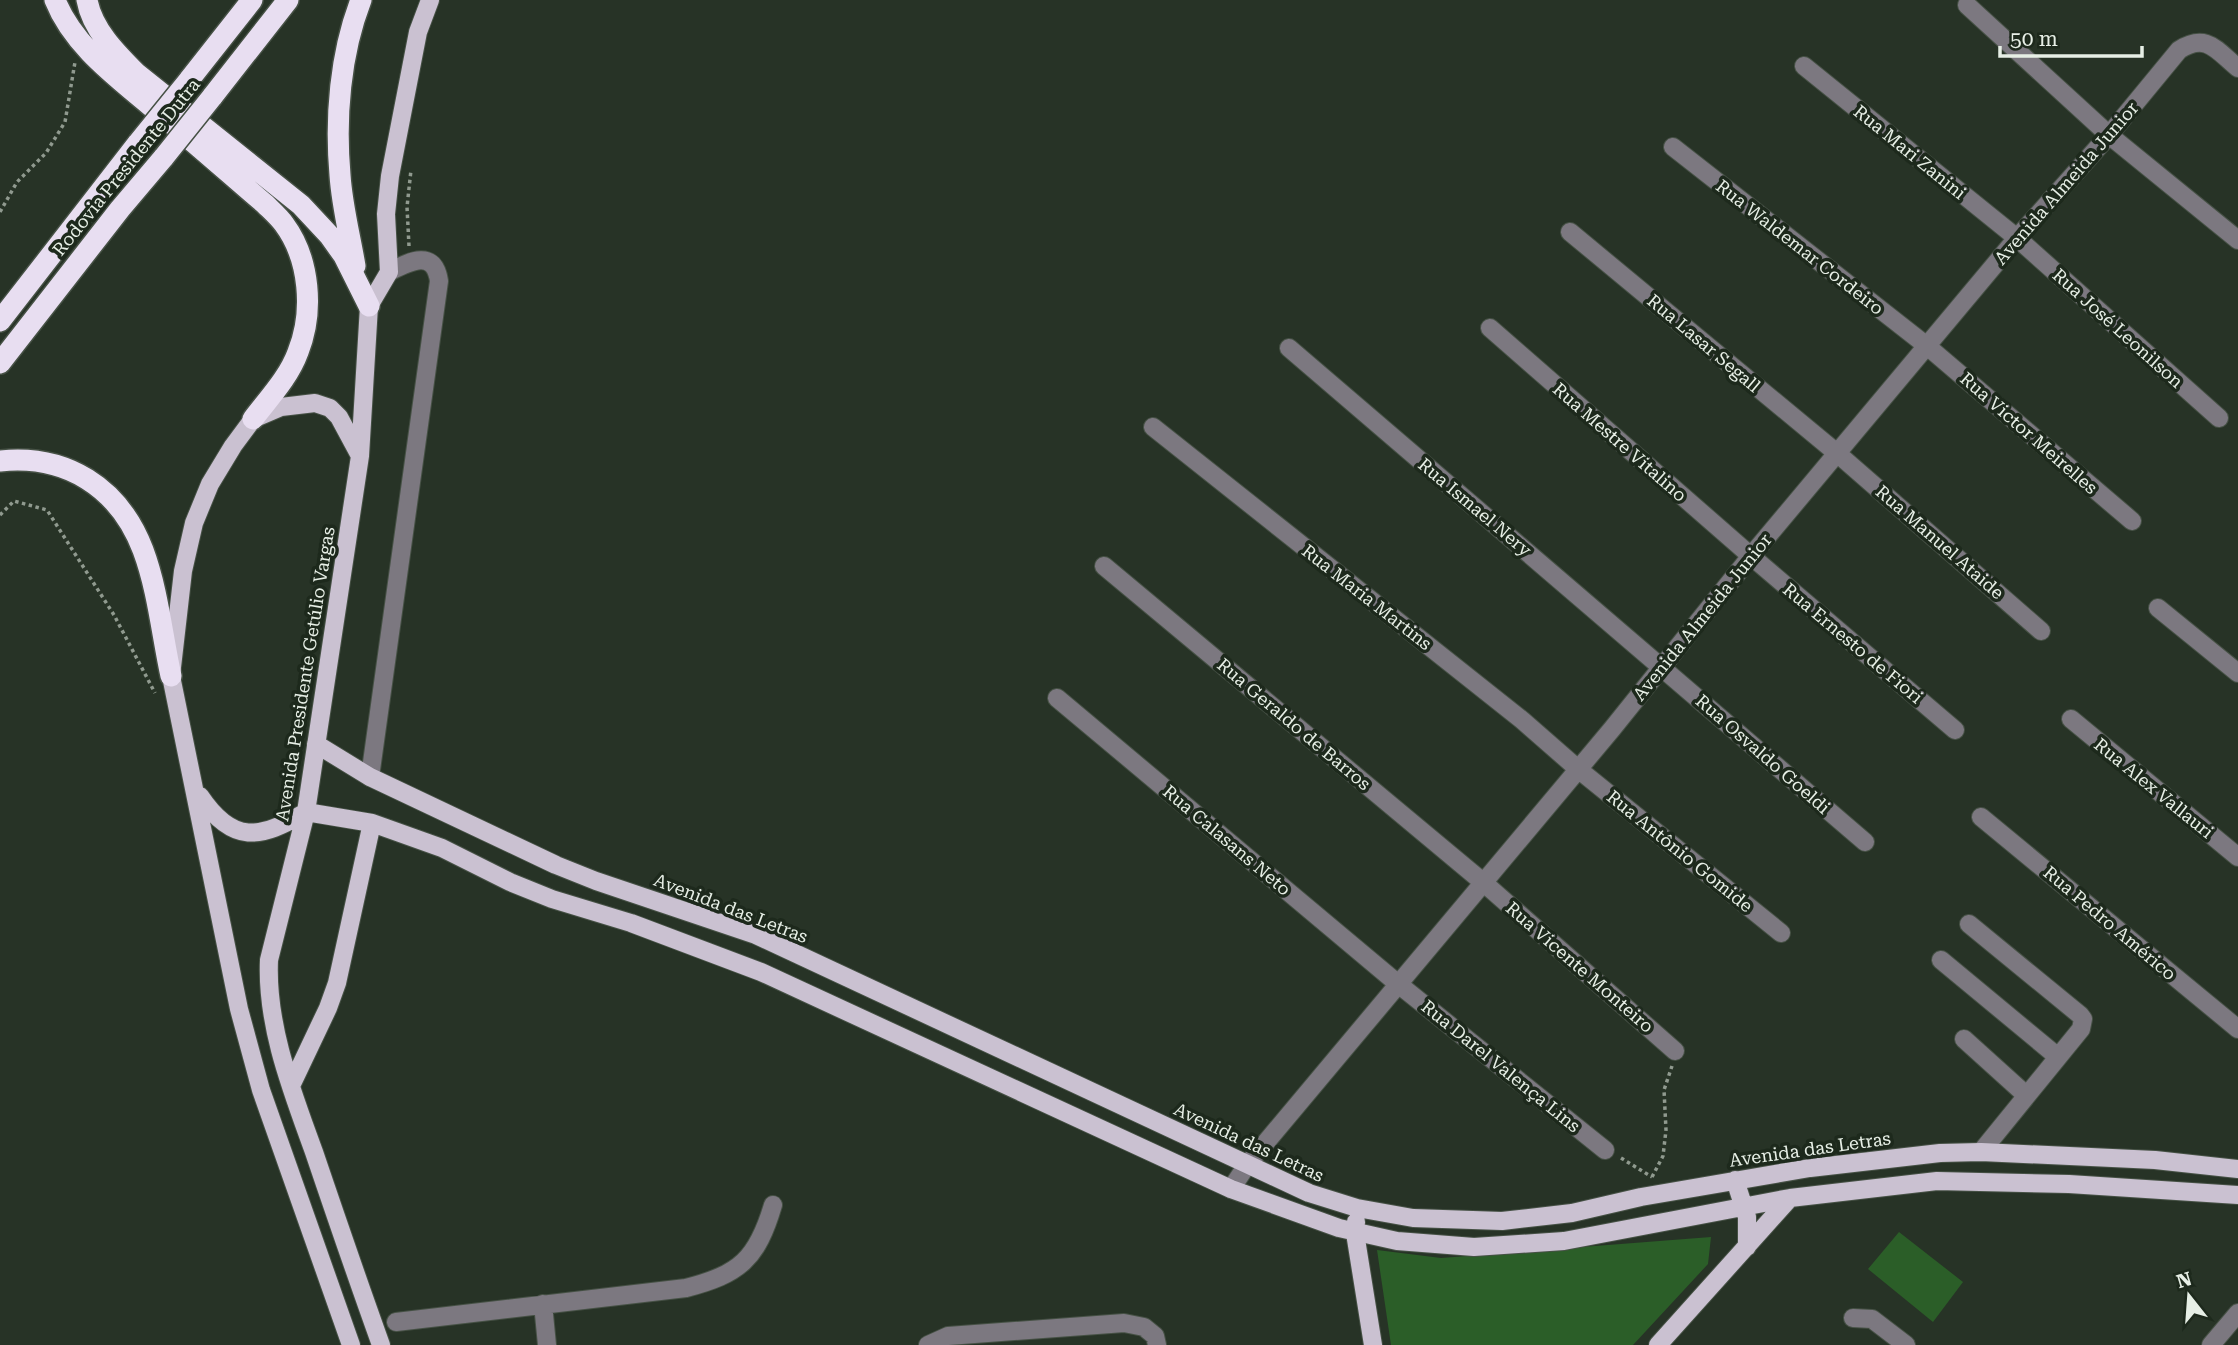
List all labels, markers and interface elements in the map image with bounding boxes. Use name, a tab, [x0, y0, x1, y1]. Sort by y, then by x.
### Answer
scale bar	[2000, 14, 2142, 58]
text: 50 m	[2010, 27, 2058, 51]
street label: Rodovia Presidente Dutra	[48, 74, 204, 260]
street label: Avenida Almeida Junior	[1990, 97, 2142, 269]
street label: Rua Mari Zanini	[1850, 100, 1970, 204]
street label: Rua Waldemar Cordeiro	[1712, 175, 1888, 319]
street label: Rua José Leonilson	[2049, 264, 2188, 392]
street label: Rua Lasar Segall	[1643, 290, 1765, 397]
street label: Rua Victor Meirelles	[1956, 368, 2102, 498]
street label: Rua Mestre Vitalino	[1549, 378, 1691, 506]
street label: Rua Ismael Nery	[1414, 454, 1536, 561]
street label: Rua Manuel Ataide	[1872, 481, 2008, 603]
street label: Avenida Presidente Getúlio Vargas	[271, 525, 339, 823]
street label: Avenida Almeida Junior	[1628, 529, 1776, 705]
street label: Rua Maria Martins	[1298, 540, 1436, 654]
street label: Rua Ernesto de Fiori	[1779, 579, 1927, 708]
street label: Rua Geraldo de Barros	[1213, 654, 1375, 794]
street label: Rua Osvaldo Goeldi	[1692, 690, 1835, 818]
street label: Rua Alex Vallauri	[2090, 734, 2218, 843]
street label: Rua Calasans Neto	[1159, 780, 1295, 900]
street label: Rua Antônio Gomide	[1603, 786, 1757, 916]
street label: Rua Pedro Américo	[2040, 861, 2180, 985]
street label: Avenida das Letras	[651, 869, 811, 947]
street label: Rua Vicente Monteiro	[1502, 897, 1658, 1037]
street label: Rua Darel Valença Lins	[1417, 996, 1585, 1136]
street label: Avenida das Letras	[1171, 1098, 1327, 1186]
street label: Avenida das Letras	[1728, 1127, 1892, 1171]
north arrow	[2154, 1261, 2224, 1331]
text: N	[2174, 1267, 2195, 1293]

